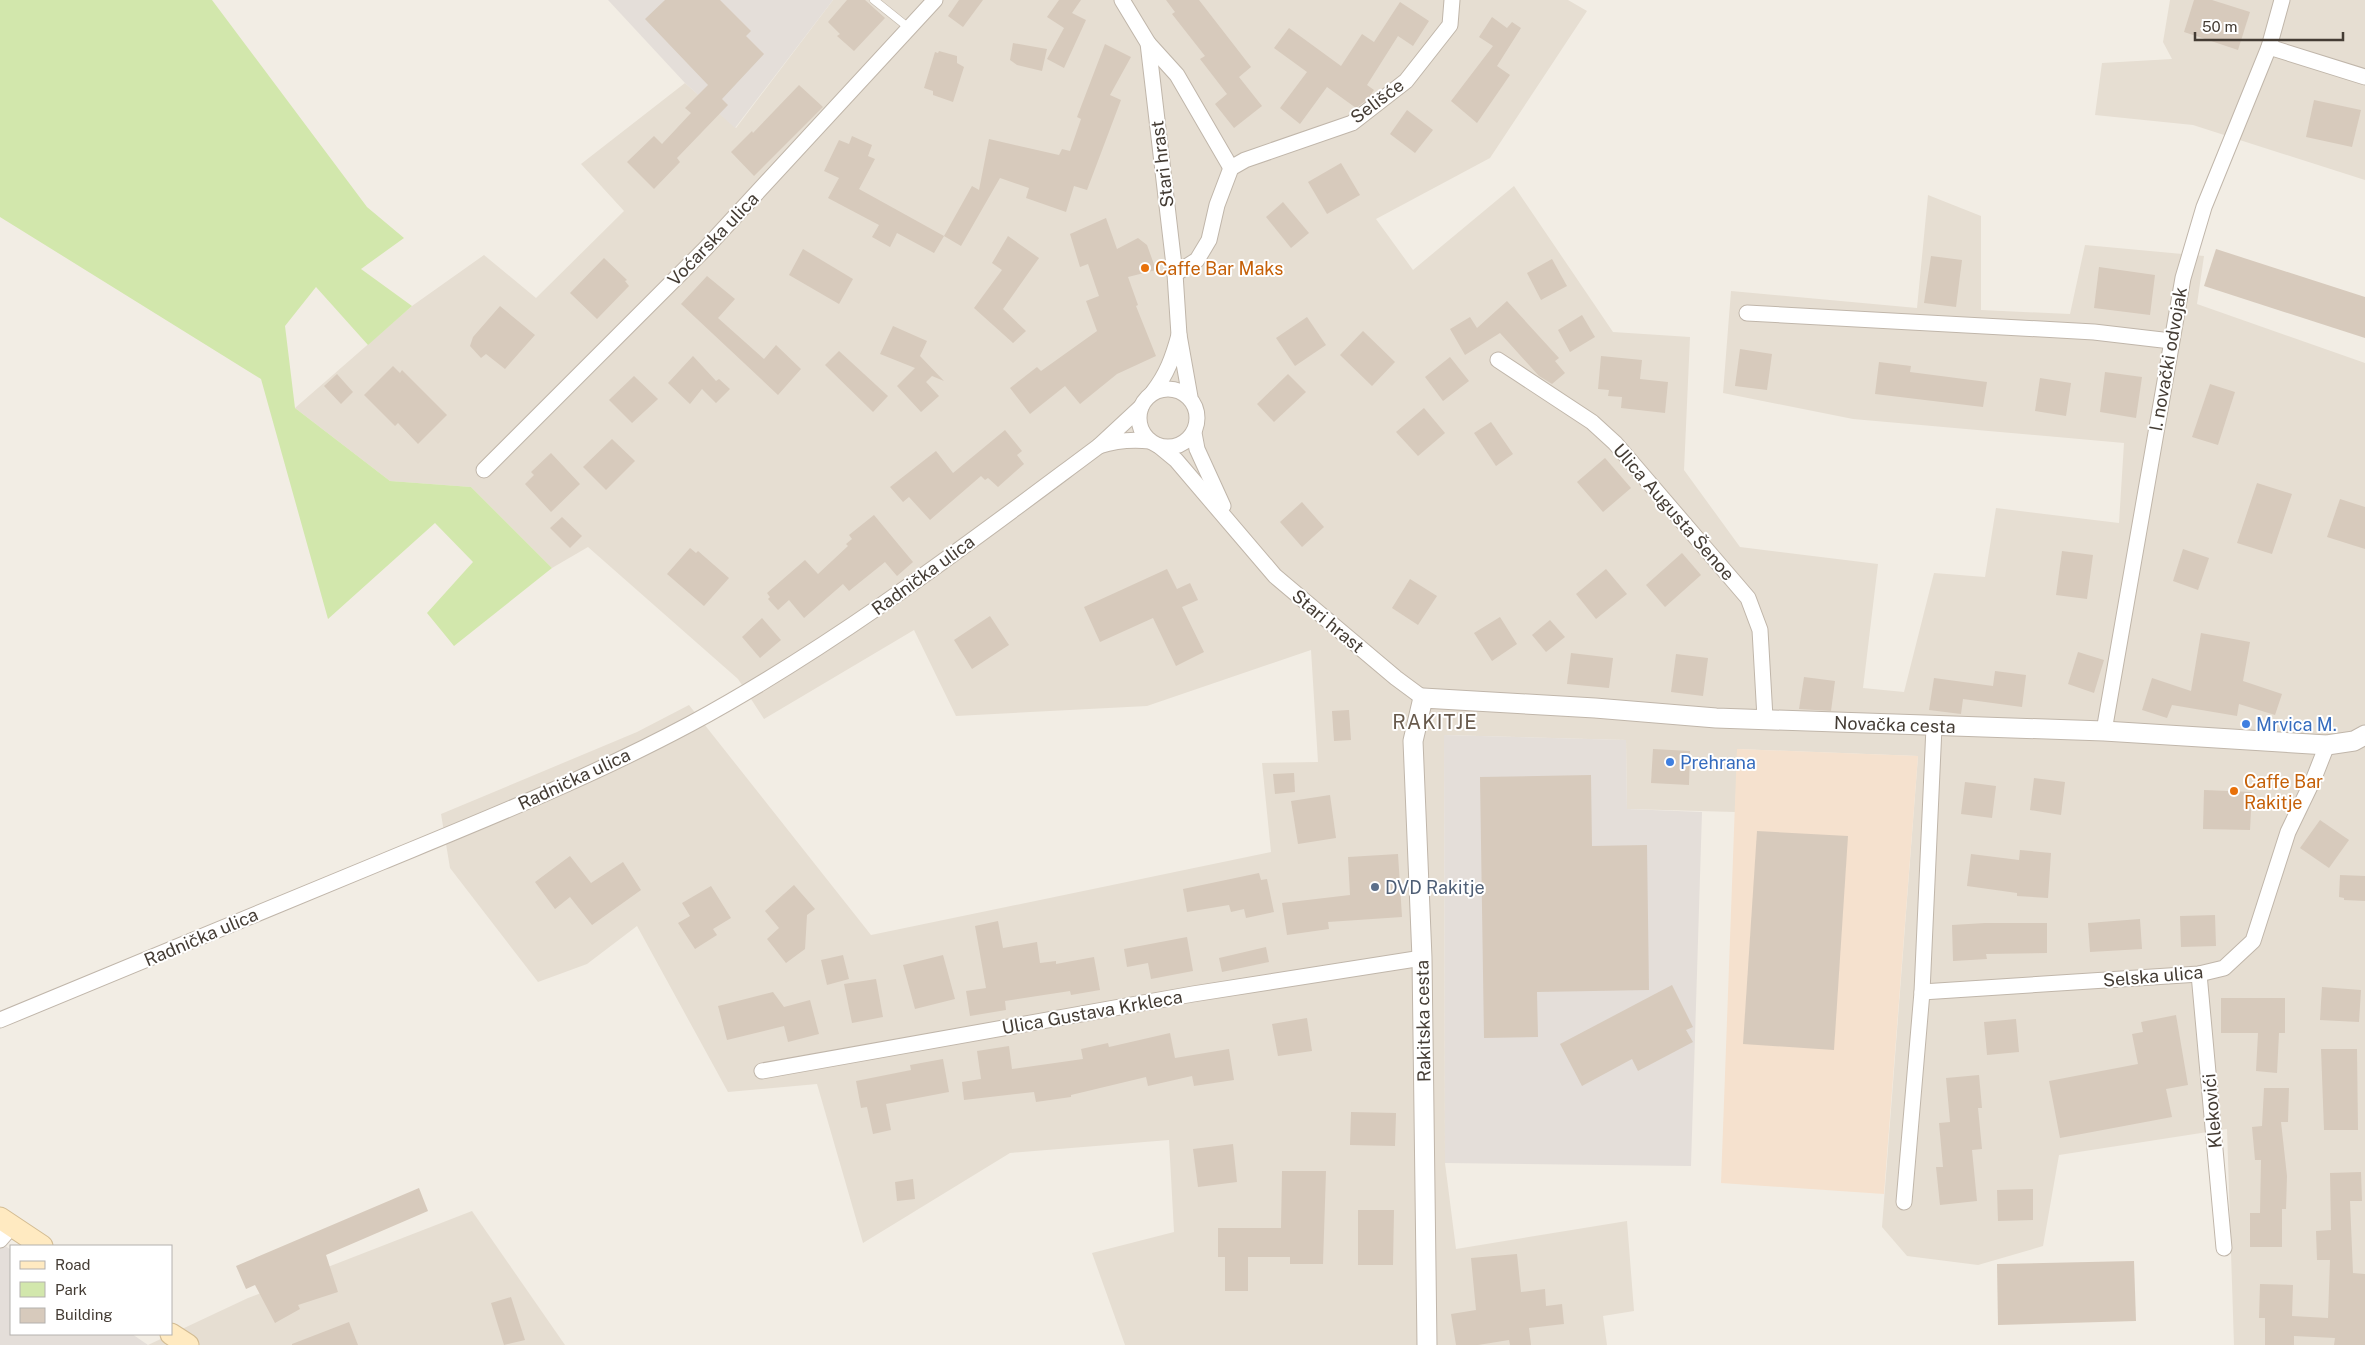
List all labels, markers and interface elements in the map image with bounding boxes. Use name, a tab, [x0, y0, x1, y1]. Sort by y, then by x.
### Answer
scale bar	[2195, 10, 2342, 42]
text: 50 m	[2202, 18, 2237, 35]
street label: Selišće	[1346, 74, 1408, 128]
street label: Stari hrast	[1146, 119, 1178, 209]
street label: Voćarska ulica	[663, 188, 763, 290]
place label: Caffe Bar Maks	[1155, 258, 1283, 279]
marker: Caffe Bar Maks	[1139, 262, 1151, 274]
street label: I. novački odvojak	[2145, 285, 2191, 433]
street label: Ulica Augusta Šenoe	[1609, 439, 1739, 585]
street label: Radnička ulica	[868, 531, 978, 619]
street label: Stari hrast	[1288, 585, 1368, 657]
district label: RAKITJE	[1392, 710, 1478, 734]
street label: Novačka cesta	[1834, 711, 1956, 737]
place label: Mrvica M.	[2256, 714, 2337, 735]
marker: Mrvica M.	[2240, 718, 2252, 730]
street label: Radnička ulica	[514, 744, 634, 814]
place label: Prehrana	[1680, 752, 1756, 773]
marker: Prehrana	[1664, 756, 1676, 768]
place label: Caffe Bar Rakitje	[2244, 771, 2323, 813]
marker: Caffe Bar Rakitje	[2228, 785, 2240, 797]
place label: DVD Rakitje	[1385, 877, 1485, 898]
marker: DVD Rakitje	[1369, 881, 1381, 893]
street label: Radnička ulica	[141, 904, 261, 970]
street label: Rakitska cesta	[1411, 960, 1435, 1082]
street label: Selska ulica	[2102, 961, 2204, 991]
street label: Ulica Gustava Krkleca	[1000, 986, 1184, 1038]
street label: Klekovići	[2198, 1073, 2226, 1149]
legend	[10, 1245, 172, 1335]
text: Road	[55, 1256, 91, 1273]
text: Park	[55, 1281, 87, 1298]
text: Building	[55, 1306, 113, 1323]

